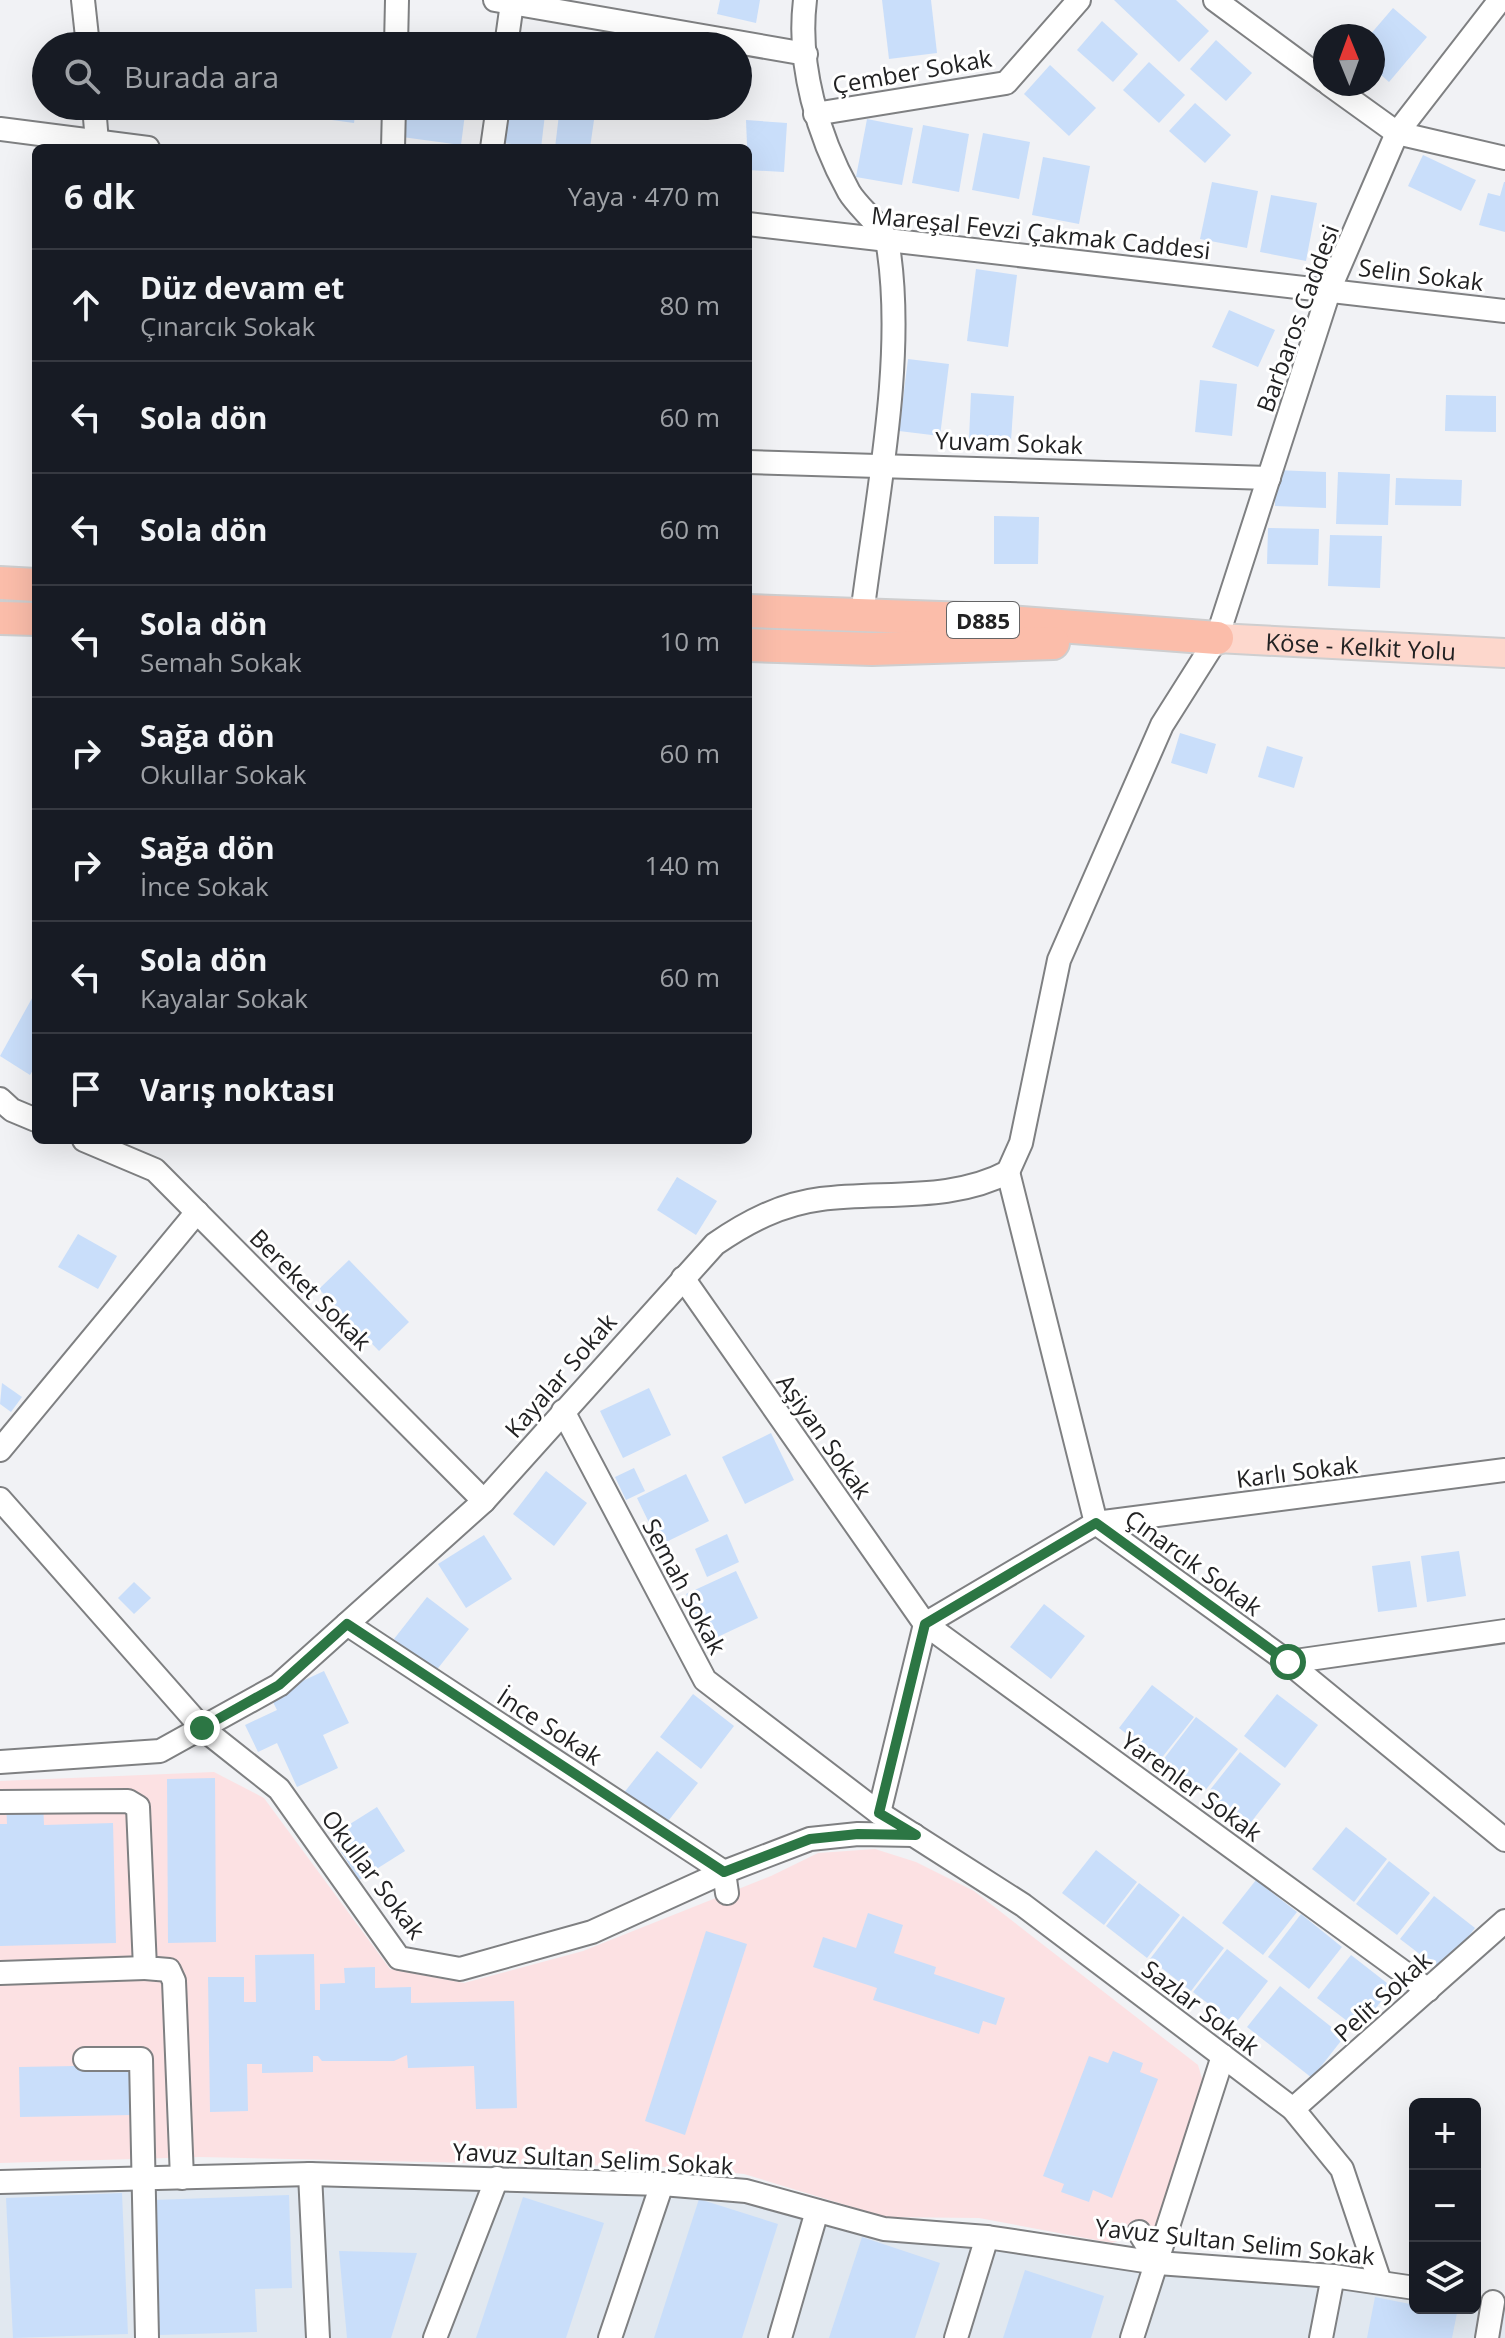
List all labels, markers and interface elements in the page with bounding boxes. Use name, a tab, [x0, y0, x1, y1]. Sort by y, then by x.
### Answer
north arrow	[1313, 24, 1385, 96]
search box	[32, 32, 752, 120]
street label: Çember Sokak	[830, 41, 995, 101]
icon: search	[60, 54, 104, 98]
text: Burada ara	[124, 56, 279, 97]
text: 6 dk	[64, 173, 135, 219]
text: Yaya · 470 m	[568, 178, 720, 214]
street label: Mareşal Fevzi Çakmak Caddesi	[870, 198, 1212, 266]
street label: Barbaros Caddesi	[1248, 220, 1346, 416]
street label: Selin Sokak	[1357, 250, 1486, 298]
text: Düz devam et	[140, 267, 344, 308]
icon: ahead	[64, 283, 108, 327]
text: 80 m	[659, 287, 720, 323]
text: Çınarcık Sokak	[140, 308, 315, 344]
icon: left	[64, 395, 108, 439]
text: Sola dön	[140, 397, 267, 438]
text: 60 m	[659, 399, 720, 435]
street label: Yuvam Sokak	[934, 423, 1084, 461]
icon: left	[64, 507, 108, 551]
text: Sola dön	[140, 509, 267, 550]
text: 60 m	[659, 511, 720, 547]
road number: D885	[947, 602, 1019, 638]
text: Sola dön	[140, 603, 267, 644]
icon: left	[64, 619, 108, 663]
text: 10 m	[659, 623, 720, 659]
street label: Köse - Kelkit Yolu	[1265, 624, 1457, 667]
text: Semah Sokak	[140, 644, 302, 680]
text: Sağa dön	[140, 715, 275, 756]
icon: right	[64, 731, 108, 775]
text: 60 m	[659, 735, 720, 771]
text: Okullar Sokak	[140, 756, 306, 792]
text: Sağa dön	[140, 827, 275, 868]
icon: right	[64, 843, 108, 887]
text: 140 m	[645, 847, 720, 883]
text: İnce Sokak	[140, 868, 269, 904]
text: Sola dön	[140, 939, 267, 980]
icon: left	[64, 955, 108, 999]
text: 60 m	[659, 959, 720, 995]
text: Kayalar Sokak	[140, 980, 308, 1016]
icon: arrive	[64, 1067, 108, 1111]
text: Varış noktası	[140, 1069, 335, 1110]
street label: Bereket Sokak	[243, 1221, 379, 1357]
street label: Kayalar Sokak	[497, 1305, 624, 1444]
street label: Aşiyan Sokak	[770, 1367, 880, 1505]
street label: Karlı Sokak	[1234, 1447, 1360, 1495]
street label: Çınarcık Sokak	[1119, 1501, 1269, 1623]
street label: Semah Sokak	[635, 1512, 735, 1660]
route start	[1270, 1644, 1306, 1680]
street label: İnce Sokak	[491, 1680, 609, 1772]
route end	[184, 1710, 220, 1746]
street label: Yarenler Sokak	[1115, 1724, 1269, 1849]
street label: Okullar Sokak	[315, 1803, 434, 1946]
street label: Pelit Sokak	[1326, 1943, 1438, 2049]
street label: Sazlar Sokak	[1135, 1952, 1267, 2062]
map controls	[1409, 2098, 1481, 2314]
button: +	[1409, 2098, 1481, 2170]
street label: Yavuz Sultan Selim Sokak	[452, 2134, 735, 2182]
button: −	[1409, 2170, 1481, 2242]
street label: Yavuz Sultan Selim Sokak	[1093, 2210, 1377, 2272]
button: layers	[1409, 2242, 1481, 2314]

